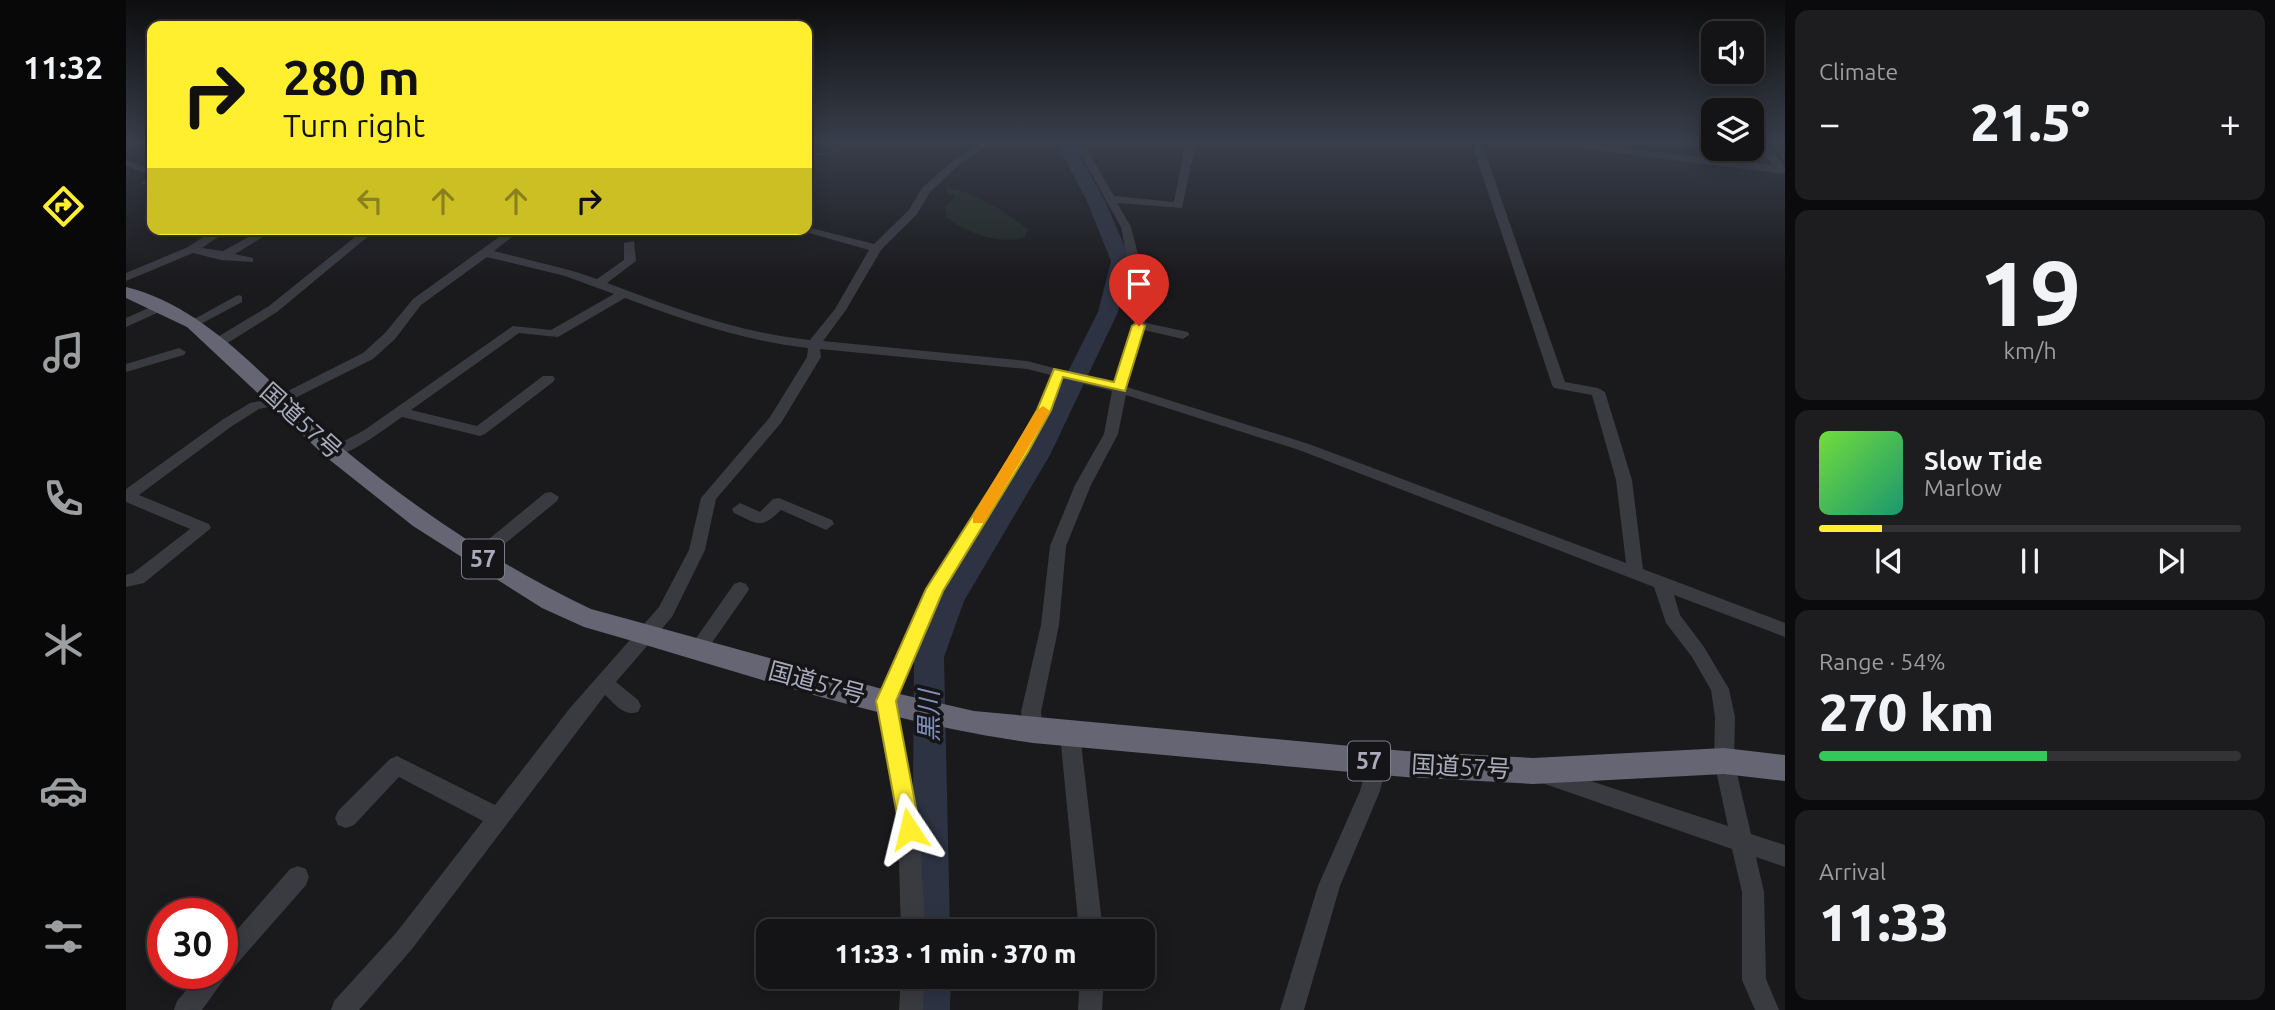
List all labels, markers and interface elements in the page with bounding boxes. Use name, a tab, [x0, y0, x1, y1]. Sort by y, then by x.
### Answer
map controls	[1701, 21, 1764, 161]
button: sound	[1701, 21, 1764, 84]
text: 11:32	[23, 49, 103, 85]
icon: right	[168, 49, 259, 140]
text: 280 m	[283, 49, 420, 104]
text: Climate	[1819, 59, 1898, 84]
text: 21.5°	[1970, 93, 2090, 151]
button: layers	[1701, 98, 1764, 161]
text: −	[1819, 102, 1840, 144]
text: +	[2220, 102, 2241, 144]
text: Turn right	[283, 107, 425, 143]
icon: directions	[39, 182, 88, 231]
icon: left	[351, 182, 389, 220]
icon: ahead	[424, 182, 462, 220]
icon: ahead	[497, 182, 535, 220]
icon: right	[570, 182, 608, 220]
text: 19	[1979, 241, 2081, 343]
pin	[1109, 254, 1169, 326]
icon: arrive	[1120, 265, 1158, 303]
icon: music	[39, 328, 88, 377]
text: km/h	[2003, 338, 2057, 363]
street label: 国道57号	[255, 377, 347, 464]
text: Slow Tide	[1924, 446, 2043, 475]
icon: phone	[39, 474, 88, 523]
text: Marlow	[1924, 475, 2002, 500]
road number: 57	[462, 540, 504, 579]
icon: previous	[1870, 542, 1908, 580]
icon: pause	[2011, 542, 2049, 580]
icon: next	[2152, 542, 2190, 580]
icon: climate	[39, 620, 88, 669]
text: Range · 54%	[1819, 649, 1946, 674]
street label: 国道57号	[766, 657, 868, 708]
text: 270 km	[1819, 683, 1994, 741]
water label: 黒川	[914, 687, 943, 742]
road number: 57	[1348, 741, 1390, 780]
street label: 国道57号	[1411, 750, 1511, 783]
icon: car	[39, 766, 88, 815]
position arrow	[872, 792, 946, 866]
text: Arrival	[1819, 859, 1886, 884]
text: 11:33	[1819, 893, 1949, 951]
speed limit sign: 30	[147, 898, 238, 989]
icon: filters	[39, 912, 88, 961]
text: 11:33 · 1 min · 370 m	[835, 939, 1076, 968]

